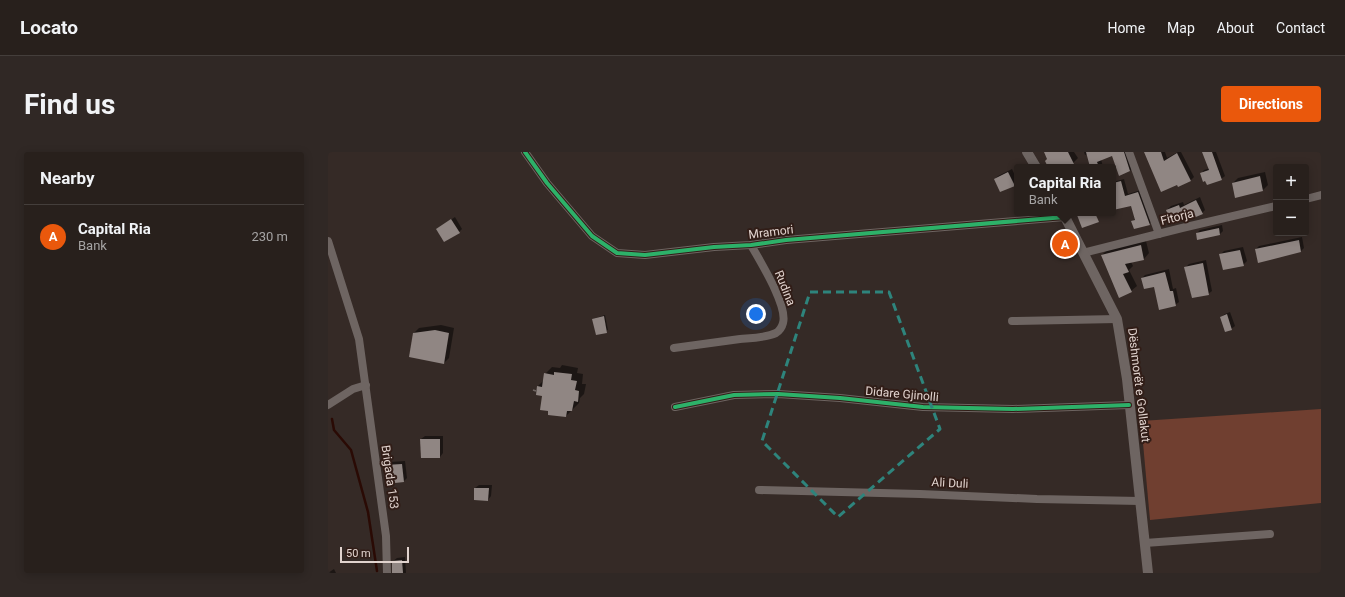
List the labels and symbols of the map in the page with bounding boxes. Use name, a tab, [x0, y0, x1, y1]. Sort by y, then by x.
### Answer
street label: Fitorja	[1159, 206, 1195, 228]
street label: Mramori	[748, 222, 794, 242]
pin: A	[1052, 229, 1078, 259]
street label: Rudina	[772, 268, 798, 308]
your location	[746, 304, 766, 324]
street label: Dëshmorët e Gollakut	[1125, 327, 1153, 443]
street label: Didare Gjinolli	[865, 384, 939, 404]
street label: Brigada 153	[379, 444, 401, 510]
street label: Ali Duli	[931, 475, 969, 491]
scale bar	[340, 545, 409, 564]

